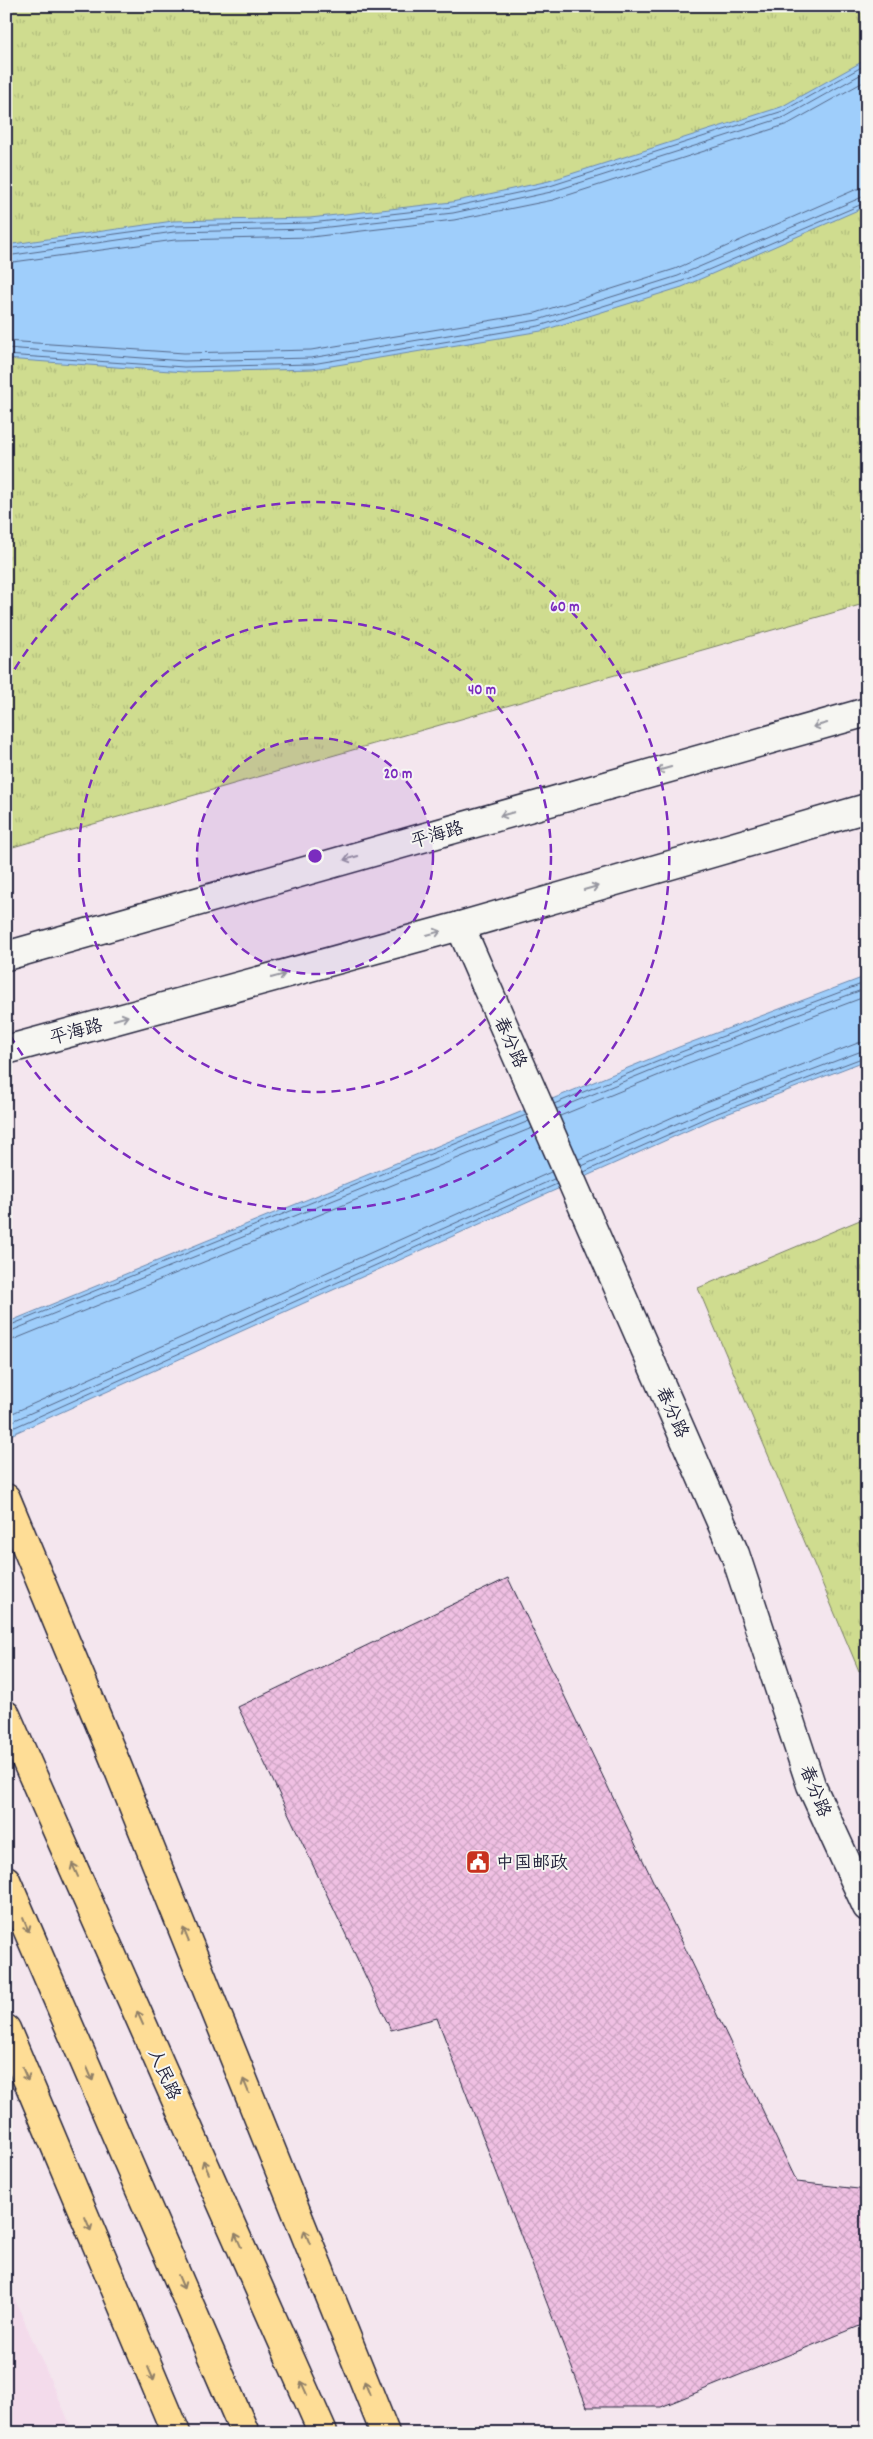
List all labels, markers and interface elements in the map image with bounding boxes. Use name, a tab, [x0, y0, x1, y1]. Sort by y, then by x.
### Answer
text: 60 m	[550, 597, 580, 619]
text: 40 m	[468, 680, 496, 702]
one-way arrow	[812, 721, 828, 730]
text: 20 m	[384, 764, 412, 786]
one-way arrow	[656, 765, 672, 775]
one-way arrow	[500, 809, 516, 819]
street label: 平海路	[408, 817, 467, 856]
centre of rings	[306, 847, 324, 865]
one-way arrow	[343, 854, 359, 864]
one-way arrow	[582, 883, 598, 892]
one-way arrow	[426, 927, 442, 937]
one-way arrow	[269, 970, 285, 980]
one-way arrow	[112, 1013, 128, 1023]
street label: 春分路	[486, 1013, 531, 1073]
street label: 平海路	[47, 1014, 106, 1052]
street label: 春分路	[648, 1383, 693, 1443]
street label: 春分路	[792, 1762, 835, 1822]
public building icon: 中国邮政	[465, 1849, 491, 1875]
place label: 中国邮政	[496, 1852, 568, 1877]
one-way arrow	[69, 1863, 79, 1878]
one-way arrow	[21, 1917, 31, 1932]
one-way arrow	[180, 1928, 190, 1943]
one-way arrow	[135, 2011, 145, 2026]
street label: 人民路	[140, 2045, 185, 2105]
one-way arrow	[21, 2066, 31, 2081]
one-way arrow	[86, 2066, 96, 2081]
one-way arrow	[241, 2079, 250, 2094]
one-way arrow	[200, 2160, 210, 2175]
one-way arrow	[84, 2216, 94, 2231]
one-way arrow	[301, 2230, 311, 2245]
one-way arrow	[232, 2233, 242, 2248]
one-way arrow	[176, 2274, 186, 2289]
one-way arrow	[147, 2366, 156, 2381]
one-way arrow	[362, 2380, 371, 2396]
one-way arrow	[298, 2381, 308, 2396]

